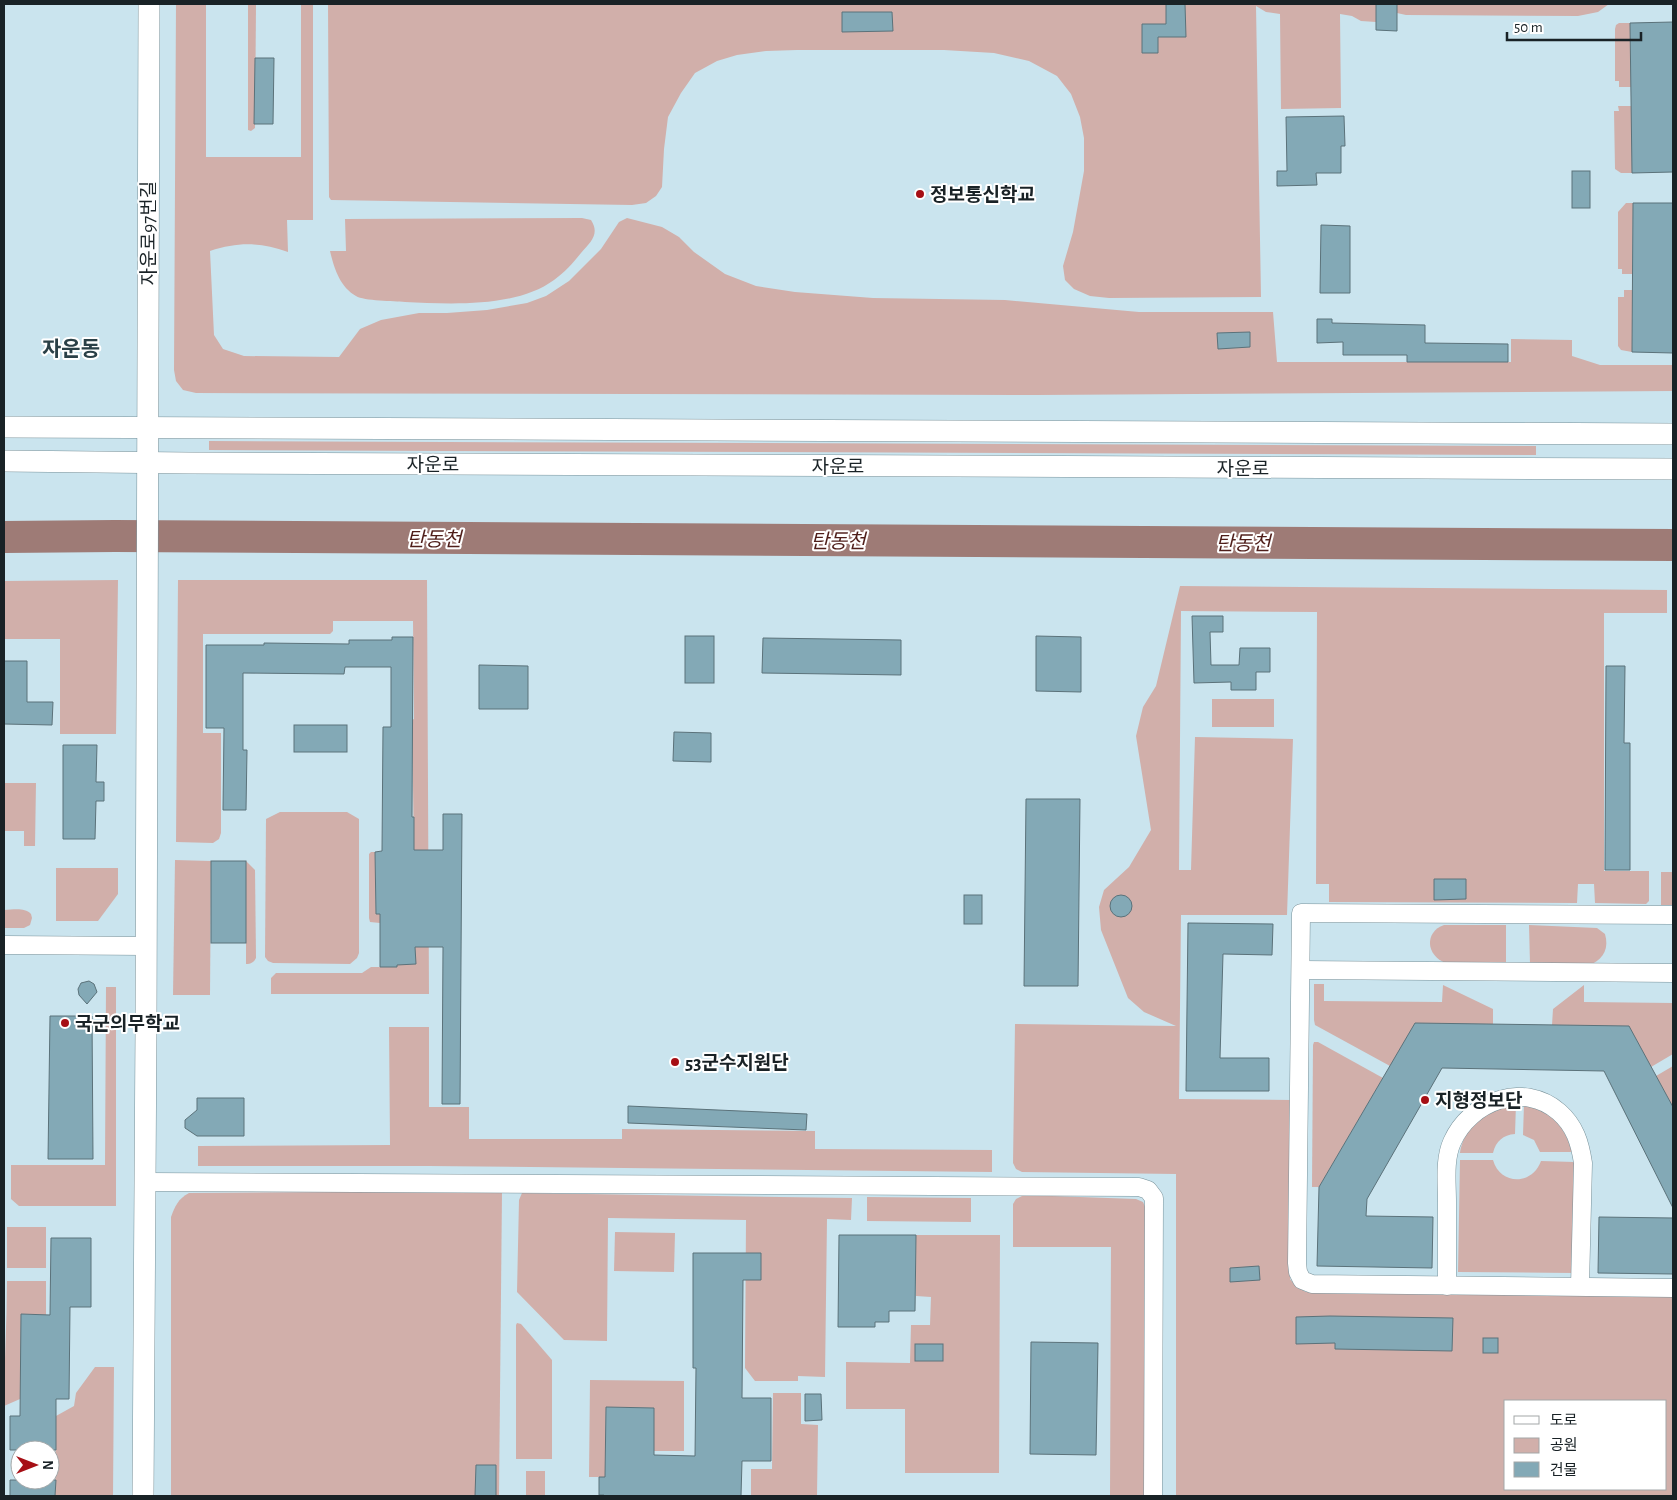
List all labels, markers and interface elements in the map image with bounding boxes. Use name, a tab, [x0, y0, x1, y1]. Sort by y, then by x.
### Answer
scale bar	[1507, 10, 1641, 42]
text: 50 m	[1514, 20, 1543, 35]
street label: 자운로97번길	[139, 181, 159, 285]
place label: 정보통신학교	[930, 184, 1035, 205]
marker: 정보통신학교	[914, 188, 926, 200]
district label: 자운동	[42, 338, 100, 360]
street label: 자운로	[407, 455, 459, 475]
street label: 자운로	[812, 457, 864, 477]
street label: 자운로	[1217, 459, 1269, 479]
water label: 탄동천	[406, 529, 464, 550]
water label: 탄동천	[810, 531, 868, 552]
water label: 탄동천	[1215, 533, 1273, 554]
place label: 국군의무학교	[75, 1013, 180, 1034]
marker: 국군의무학교	[59, 1017, 71, 1029]
place label: 53군수지원단	[685, 1053, 789, 1073]
marker: 53군수지원단	[669, 1056, 681, 1068]
place label: 지형정보단	[1435, 1091, 1523, 1111]
marker: 지형정보단	[1419, 1094, 1431, 1106]
legend	[1504, 1400, 1667, 1490]
text: 도로	[1550, 1413, 1578, 1428]
text: 공원	[1550, 1437, 1578, 1453]
north arrow	[10, 1440, 60, 1490]
text: N	[40, 1460, 54, 1470]
text: 건물	[1550, 1462, 1578, 1478]

